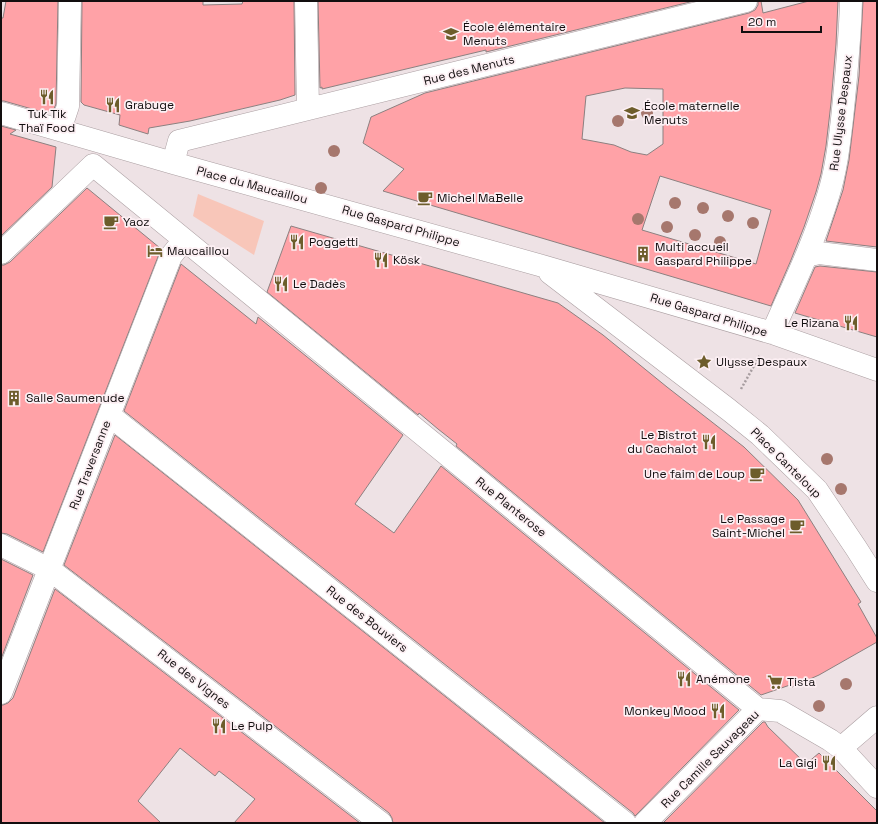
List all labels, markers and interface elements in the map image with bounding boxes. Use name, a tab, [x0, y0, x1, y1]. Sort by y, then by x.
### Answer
scale bar	[742, 8, 821, 34]
text: 20 m	[748, 14, 776, 30]
place label: École élémentaire Menuts	[463, 19, 566, 49]
school or university icon: École élémentaire Menuts	[442, 25, 460, 43]
street label: Rue des Menuts	[422, 51, 516, 89]
street label: Rue Ulysse Despaux	[826, 54, 856, 172]
restaurant icon: Tuk Tik Thaï Food	[38, 88, 56, 106]
restaurant icon: Grabuge	[104, 96, 122, 114]
place label: Grabuge	[125, 97, 174, 113]
place label: École maternelle Menuts	[644, 98, 740, 128]
school or university icon: École maternelle Menuts	[623, 104, 641, 122]
place label: Tuk Tik Thaï Food	[19, 106, 75, 136]
street label: Place du Maucaillou	[195, 162, 309, 208]
cafe icon: Michel MaBelle	[416, 189, 434, 207]
place label: Michel MaBelle	[437, 190, 523, 206]
street label: Rue Gaspard Philippe	[340, 202, 462, 250]
cafe icon: Yaoz	[102, 213, 120, 231]
place label: Yaoz	[123, 214, 150, 230]
restaurant icon: Poggetti	[288, 233, 306, 251]
place label: Poggetti	[309, 234, 358, 250]
place label: Multi accueil Gaspard Philippe	[655, 239, 752, 269]
hotel icon: Maucaillou	[146, 242, 164, 260]
place label: Maucaillou	[167, 243, 229, 259]
building icon: Multi accueil Gaspard Philippe	[634, 245, 652, 263]
restaurant icon: Kösk	[372, 251, 390, 269]
place label: Kösk	[393, 252, 421, 268]
restaurant icon: Le Dadès	[272, 275, 290, 293]
place label: Le Dadès	[293, 276, 346, 292]
street label: Rue Gaspard Philippe	[648, 290, 770, 340]
restaurant icon: Le Rizana	[842, 314, 860, 332]
place label: Le Rizana	[784, 315, 839, 331]
place icon: Ulysse Despaux	[695, 353, 713, 371]
place label: Ulysse Despaux	[716, 354, 807, 370]
building icon: Salle Saumenude	[5, 389, 23, 407]
place label: Salle Saumenude	[26, 390, 125, 406]
street label: Rue Traversanne	[66, 418, 114, 512]
street label: Place Canteloup	[747, 424, 825, 502]
place label: Le Bistrot du Cachalot	[627, 427, 697, 457]
restaurant icon: Le Bistrot du Cachalot	[700, 433, 718, 451]
cafe icon: Une faim de Loup	[748, 465, 766, 483]
place label: Une faim de Loup	[644, 466, 745, 482]
street label: Rue Planterose	[472, 473, 550, 541]
place label: Le Passage Saint-Michel	[712, 511, 785, 541]
cafe icon: Le Passage Saint-Michel	[788, 517, 806, 535]
street label: Rue des Bouviers	[323, 582, 411, 656]
street label: Rue des Vignes	[154, 646, 234, 712]
restaurant icon: Anémone	[675, 670, 693, 688]
place label: Anémone	[696, 671, 750, 687]
supermarket icon: Tista	[766, 673, 784, 691]
place label: Tista	[787, 674, 816, 690]
restaurant icon: Monkey Mood	[709, 702, 727, 720]
place label: Monkey Mood	[624, 703, 706, 719]
street label: Rue Camille Sauvageau	[658, 707, 762, 811]
restaurant icon: Le Pulp	[210, 717, 228, 735]
place label: Le Pulp	[231, 718, 273, 734]
restaurant icon: La Gigi	[820, 754, 838, 772]
place label: La Gigi	[779, 755, 817, 771]

